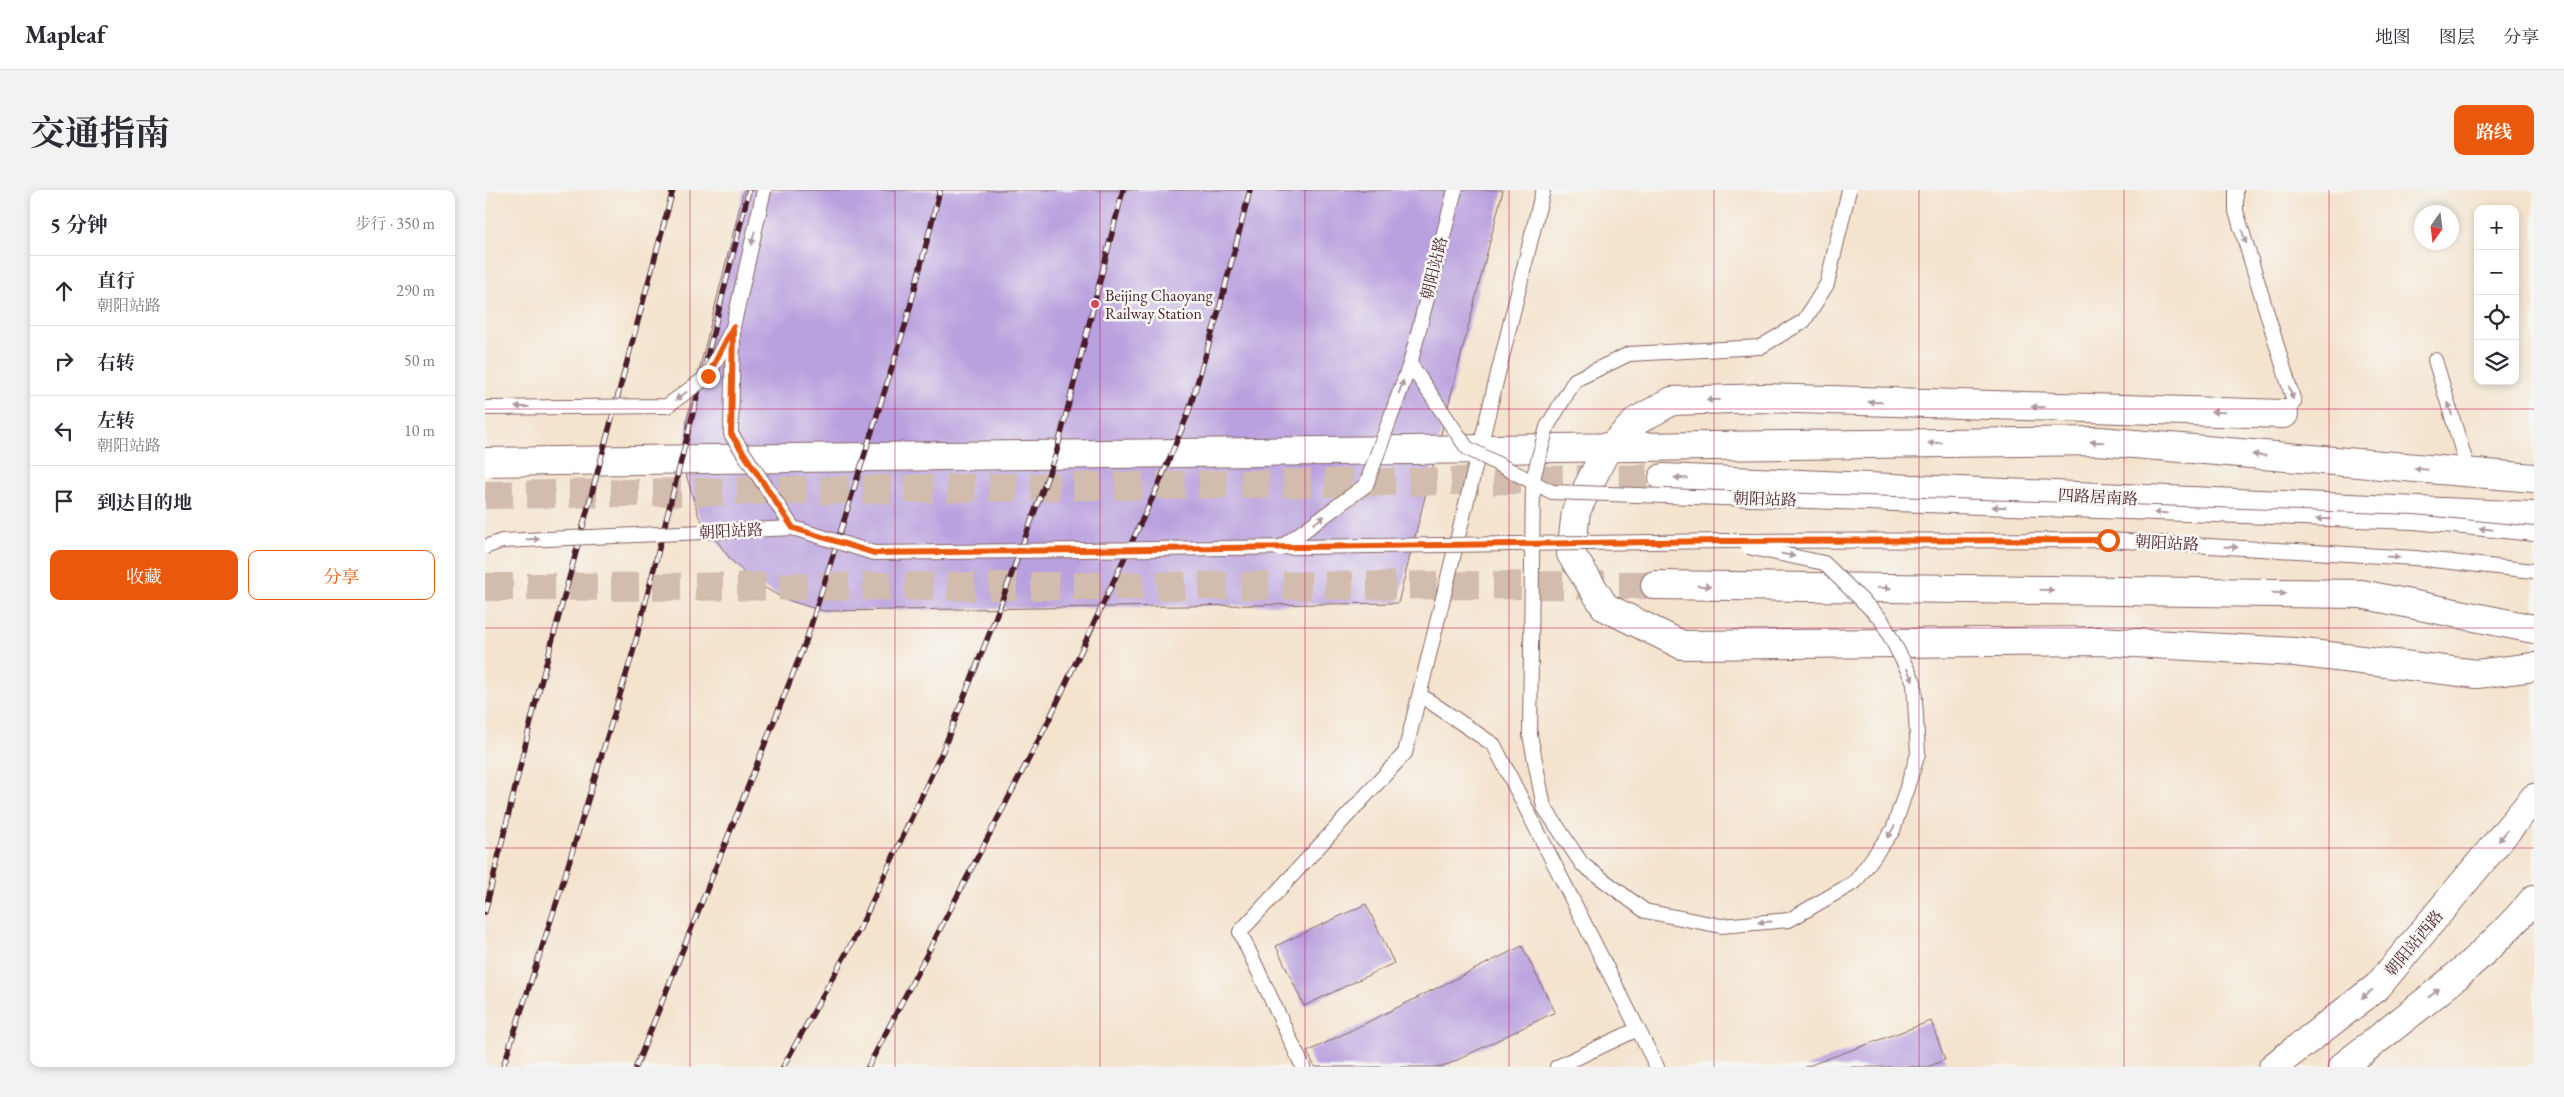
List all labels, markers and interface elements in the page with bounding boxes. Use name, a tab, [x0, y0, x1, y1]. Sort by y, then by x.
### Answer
text: Mapleaf	[25, 19, 106, 50]
text: 地图	[2375, 25, 2411, 48]
text: 图层	[2439, 25, 2475, 48]
text: 分享	[2503, 25, 2539, 48]
button: 路线	[2454, 105, 2534, 155]
text: 交通指南	[30, 110, 170, 155]
north arrow	[2414, 205, 2459, 250]
map controls	[2474, 205, 2519, 385]
button: +	[2474, 205, 2519, 250]
text: 5 分钟	[50, 211, 108, 238]
text: 步行 · 350 m	[355, 213, 435, 234]
one-way arrow	[749, 230, 757, 245]
one-way arrow	[2240, 230, 2248, 245]
street label: 朝阳站路	[1416, 234, 1452, 302]
button: −	[2474, 250, 2519, 295]
text: 直行	[97, 268, 135, 293]
icon: ahead	[50, 277, 78, 305]
text: 290 m	[396, 280, 435, 301]
place label: Beijing Chaoyang Railway Station	[1105, 285, 1214, 324]
text: 朝阳站路	[97, 295, 161, 316]
button: locate	[2474, 295, 2519, 340]
marker: Beijing Chaoyang Railway Station	[1089, 298, 1101, 310]
button: layers	[2474, 340, 2519, 385]
icon: right	[50, 347, 78, 375]
text: 右转	[97, 350, 135, 375]
text: 50 m	[404, 350, 435, 371]
route end	[697, 365, 720, 388]
one-way arrow	[1398, 380, 1405, 395]
one-way arrow	[2288, 385, 2296, 400]
one-way arrow	[674, 391, 688, 401]
one-way arrow	[1705, 396, 1721, 404]
one-way arrow	[1867, 398, 1883, 406]
one-way arrow	[2446, 402, 2454, 417]
one-way arrow	[514, 403, 530, 411]
one-way arrow	[2030, 403, 2046, 411]
text: 左转	[97, 408, 135, 433]
one-way arrow	[2210, 408, 2226, 416]
icon: left	[50, 417, 78, 445]
text: 10 m	[404, 420, 435, 441]
text: 朝阳站路	[97, 435, 161, 456]
one-way arrow	[2089, 437, 2105, 445]
one-way arrow	[1926, 439, 1942, 447]
one-way arrow	[2251, 451, 2267, 459]
one-way arrow	[2413, 464, 2429, 472]
one-way arrow	[1673, 474, 1689, 482]
street label: 四路居南路	[2057, 484, 2139, 510]
icon: arrive	[50, 487, 78, 515]
street label: 朝阳站路	[1733, 487, 1797, 511]
text: 到达目的地	[97, 490, 192, 515]
one-way arrow	[1990, 503, 2006, 511]
one-way arrow	[2153, 509, 2169, 517]
one-way arrow	[2315, 514, 2331, 522]
one-way arrow	[1312, 515, 1326, 525]
street label: 朝阳站路	[698, 519, 764, 543]
one-way arrow	[2477, 525, 2493, 533]
route start	[2097, 529, 2120, 552]
street label: 朝阳站路	[2134, 531, 2200, 555]
one-way arrow	[525, 535, 541, 543]
one-way arrow	[2223, 544, 2239, 552]
button: 收藏	[50, 550, 238, 600]
button: 分享	[248, 550, 435, 600]
one-way arrow	[1780, 551, 1795, 559]
one-way arrow	[2385, 553, 2401, 561]
one-way arrow	[1696, 582, 1712, 590]
one-way arrow	[1876, 584, 1892, 592]
one-way arrow	[2039, 586, 2055, 594]
one-way arrow	[2271, 590, 2287, 598]
one-way arrow	[1906, 668, 1914, 682]
one-way arrow	[1886, 825, 1895, 838]
one-way arrow	[2498, 829, 2509, 842]
street label: 朝阳站西路	[2380, 906, 2448, 980]
one-way arrow	[1756, 919, 1772, 927]
one-way arrow	[2428, 987, 2441, 998]
one-way arrow	[2361, 989, 2374, 1000]

